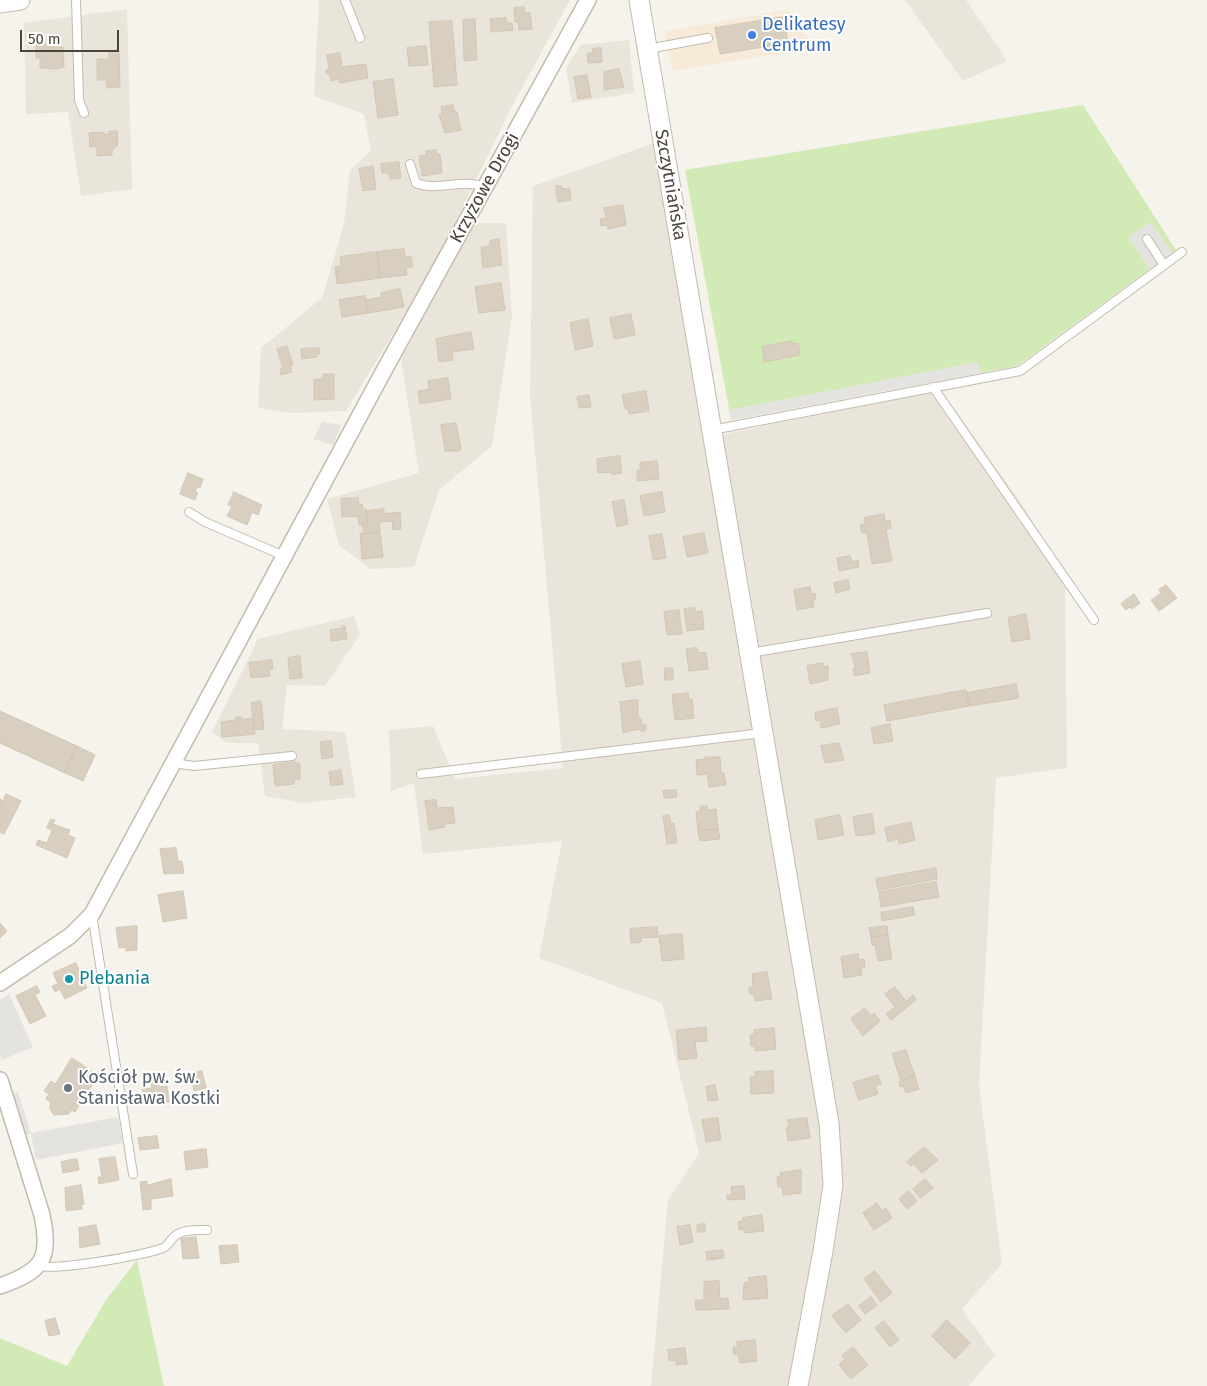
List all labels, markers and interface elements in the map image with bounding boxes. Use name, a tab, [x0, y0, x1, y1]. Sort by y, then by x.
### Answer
place label: Delikatesy Centrum	[762, 14, 845, 56]
scale bar	[22, 20, 121, 52]
marker: Delikatesy Centrum	[746, 29, 758, 41]
text: 50 m	[28, 30, 61, 48]
street label: Szczytniańska	[650, 128, 690, 242]
street label: Krzyżowe Drogi	[446, 129, 524, 247]
place label: Plebania	[79, 968, 150, 990]
marker: Plebania	[63, 973, 75, 985]
place label: Kościół pw. św. Stanisława Kostki	[78, 1067, 220, 1110]
marker: Kościół pw. św. Stanisława Kostki	[62, 1082, 74, 1094]

